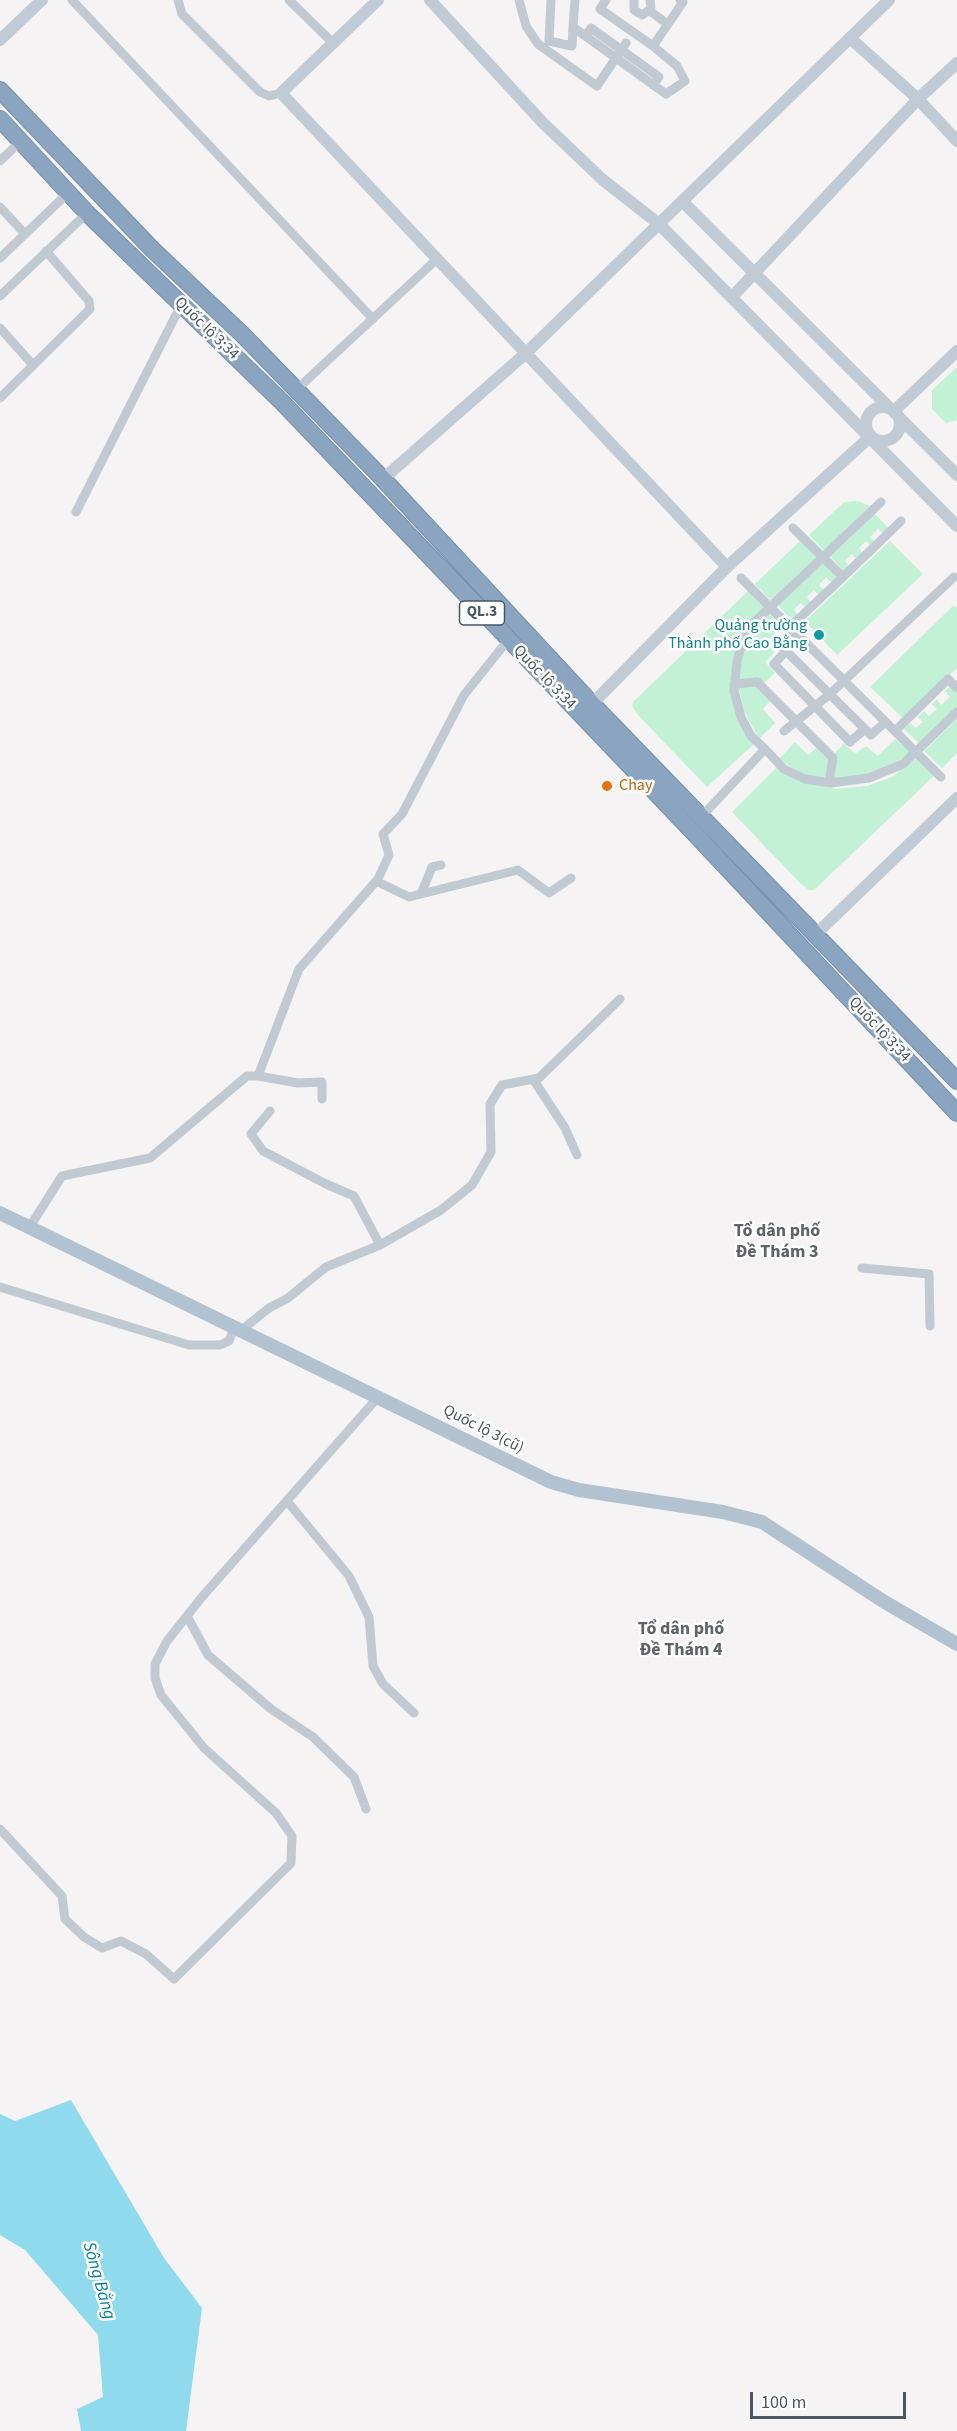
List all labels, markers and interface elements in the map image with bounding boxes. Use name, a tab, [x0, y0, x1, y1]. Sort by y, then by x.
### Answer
street label: Quốc lộ 3;34	[170, 294, 242, 364]
road number: QL.3	[460, 601, 504, 625]
place label: Quảng trường Thành phố Cao Bằng	[668, 616, 807, 654]
marker: Quảng trường Thành phố Cao Bằng	[812, 628, 826, 642]
street label: Quốc lộ 3;34	[509, 642, 579, 714]
place label: Chay	[619, 776, 652, 796]
marker: Chay	[600, 779, 614, 793]
street label: Quốc lộ 3;34	[844, 993, 914, 1067]
district label: Tổ dân phố Đề Thám 3	[734, 1221, 820, 1264]
street label: Quốc lộ 3(cũ)	[439, 1401, 527, 1459]
district label: Tổ dân phố Đề Thám 4	[638, 1619, 724, 1662]
water label: Sông Bằng	[77, 2240, 119, 2322]
scale bar	[753, 2380, 909, 2418]
text: 100 m	[761, 2390, 806, 2415]

